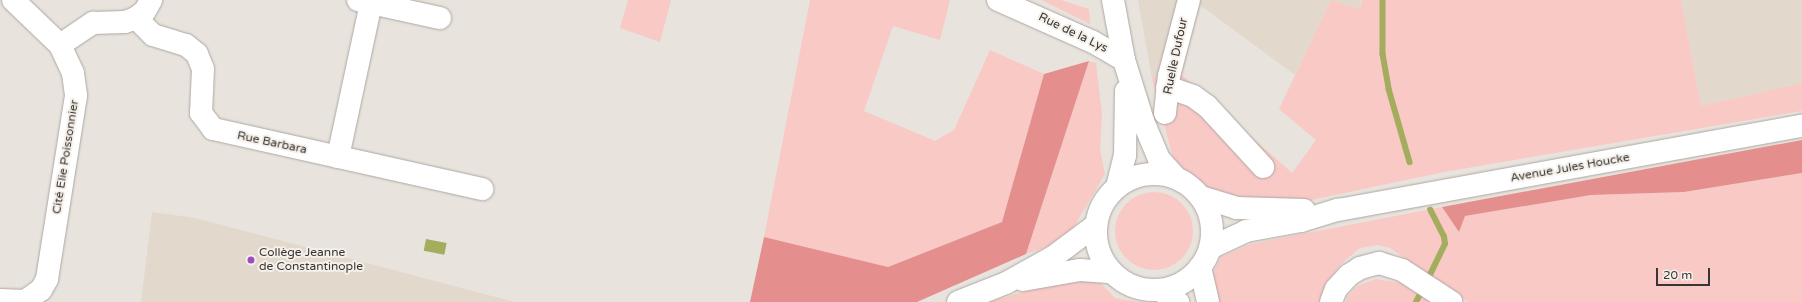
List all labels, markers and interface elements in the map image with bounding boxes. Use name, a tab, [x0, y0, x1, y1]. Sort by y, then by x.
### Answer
street label: Rue de la Lys	[1036, 10, 1110, 56]
street label: Ruelle Dufour	[1161, 16, 1191, 96]
street label: Cité Elie Poissonnier	[50, 99, 82, 215]
street label: Rue Barbara	[236, 129, 308, 157]
street label: Avenue Jules Houcke	[1509, 150, 1631, 186]
place label: Collège Jeanne de Constantinople	[259, 246, 363, 274]
marker: Collège Jeanne de Constantinople	[246, 255, 256, 265]
scale bar	[1658, 260, 1712, 286]
text: 20 m	[1663, 268, 1692, 282]

